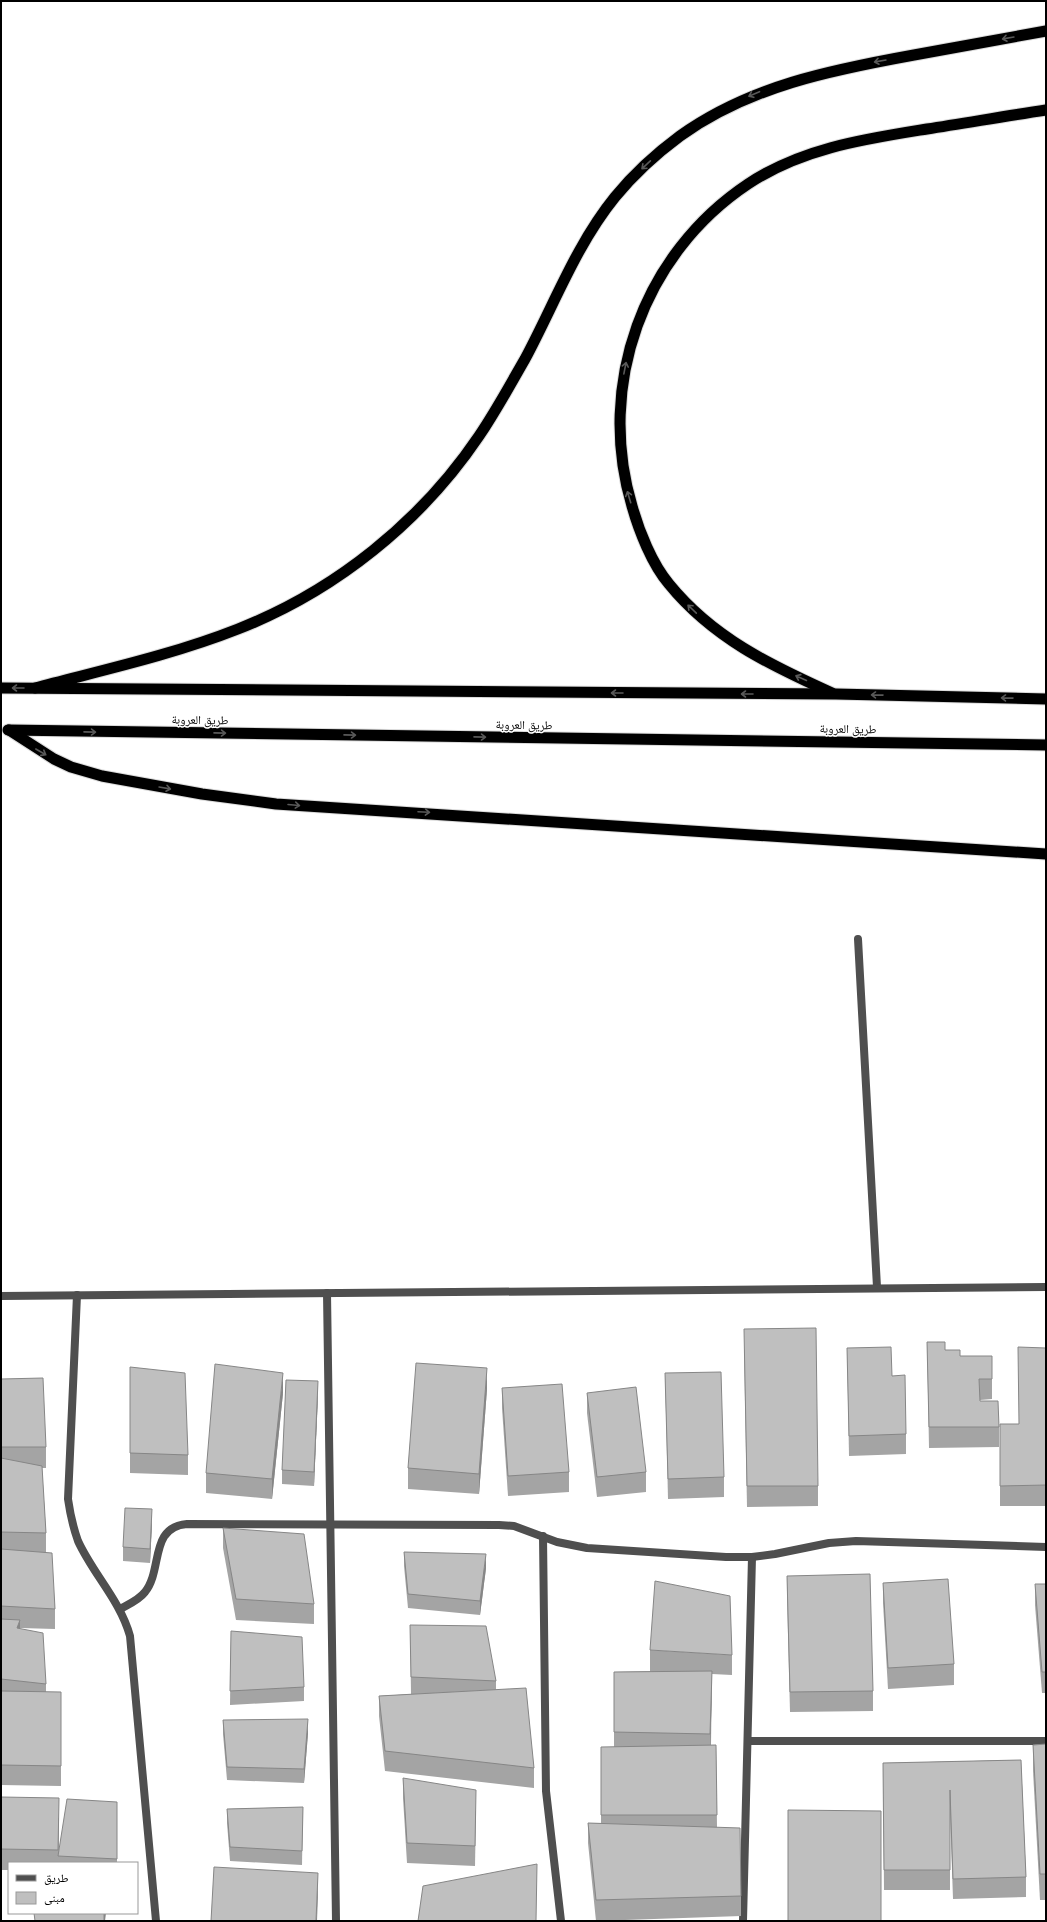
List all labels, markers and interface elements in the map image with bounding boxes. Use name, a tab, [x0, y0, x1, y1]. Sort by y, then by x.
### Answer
one-way arrow	[1002, 34, 1015, 42]
one-way arrow	[874, 57, 887, 65]
one-way arrow	[749, 91, 761, 99]
one-way arrow	[642, 160, 652, 169]
one-way arrow	[621, 362, 629, 375]
one-way arrow	[625, 491, 632, 504]
one-way arrow	[687, 604, 697, 614]
one-way arrow	[795, 674, 807, 682]
one-way arrow	[12, 684, 25, 692]
one-way arrow	[611, 689, 624, 696]
one-way arrow	[741, 690, 754, 698]
one-way arrow	[871, 691, 884, 699]
one-way arrow	[1001, 694, 1014, 702]
street label: طريق العروبة	[171, 713, 229, 728]
street label: طريق العروبة	[495, 718, 553, 733]
street label: طريق العروبة	[819, 722, 877, 737]
one-way arrow	[83, 728, 96, 735]
one-way arrow	[213, 730, 226, 737]
one-way arrow	[343, 731, 356, 739]
one-way arrow	[473, 733, 486, 741]
one-way arrow	[35, 748, 47, 756]
one-way arrow	[158, 784, 171, 792]
one-way arrow	[287, 801, 300, 809]
one-way arrow	[417, 809, 430, 816]
legend	[8, 1862, 138, 1914]
text: طريق	[44, 1871, 69, 1885]
text: مبنى	[44, 1891, 65, 1905]

